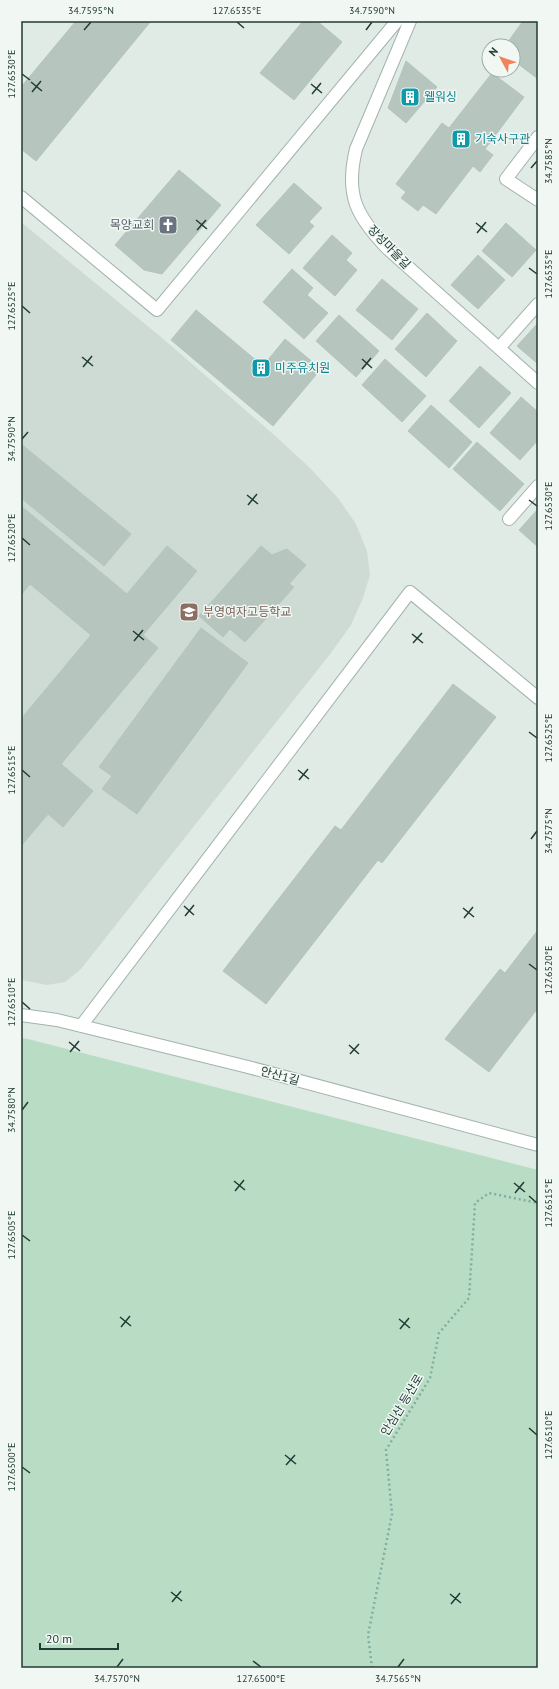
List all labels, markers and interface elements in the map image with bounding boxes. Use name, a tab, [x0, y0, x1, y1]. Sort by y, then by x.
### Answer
text: 34.7595°N	[68, 4, 114, 17]
text: 127.6535°E	[213, 4, 261, 17]
text: 34.7590°N	[349, 4, 395, 17]
north arrow	[481, 38, 521, 78]
text: N	[486, 44, 501, 59]
text: 127.6530°E	[5, 50, 18, 98]
building icon: 웰워싱	[399, 86, 421, 108]
place label: 웰워싱	[424, 89, 457, 104]
building icon: 기숙사구관	[450, 128, 472, 150]
place label: 기숙사구관	[475, 131, 530, 146]
text: 34.7585°N	[542, 138, 555, 184]
church icon: 목양교회	[157, 214, 179, 236]
place label: 목양교회	[110, 217, 154, 232]
street label: 장성마을길	[365, 222, 414, 272]
text: 127.6535°E	[542, 250, 555, 298]
text: 127.6525°E	[5, 282, 18, 330]
building icon: 미주유치원	[250, 357, 272, 379]
place label: 미주유치원	[275, 360, 330, 375]
text: 34.7590°N	[5, 416, 18, 462]
text: 127.6530°E	[542, 482, 555, 530]
text: 127.6520°E	[5, 514, 18, 562]
school or university icon: 부영여자고등학교	[178, 601, 200, 623]
place label: 부영여자고등학교	[203, 604, 291, 619]
text: 127.6525°E	[542, 714, 555, 762]
text: 127.6515°E	[5, 746, 18, 794]
text: 34.7575°N	[542, 808, 555, 854]
text: 127.6520°E	[542, 946, 555, 994]
text: 127.6510°E	[5, 978, 18, 1026]
street label: 안산1길	[259, 1063, 301, 1088]
text: 34.7580°N	[5, 1087, 18, 1133]
text: 127.6515°E	[542, 1179, 555, 1227]
text: 127.6505°E	[5, 1211, 18, 1259]
street label: 안심산 등산로	[377, 1371, 426, 1438]
text: 127.6510°E	[542, 1411, 555, 1459]
text: 127.6500°E	[5, 1443, 18, 1491]
scale bar	[40, 1625, 118, 1651]
text: 20 m	[46, 1631, 72, 1646]
text: 34.7570°N	[94, 1672, 140, 1685]
text: 127.6500°E	[237, 1672, 285, 1685]
text: 34.7565°N	[375, 1672, 421, 1685]

